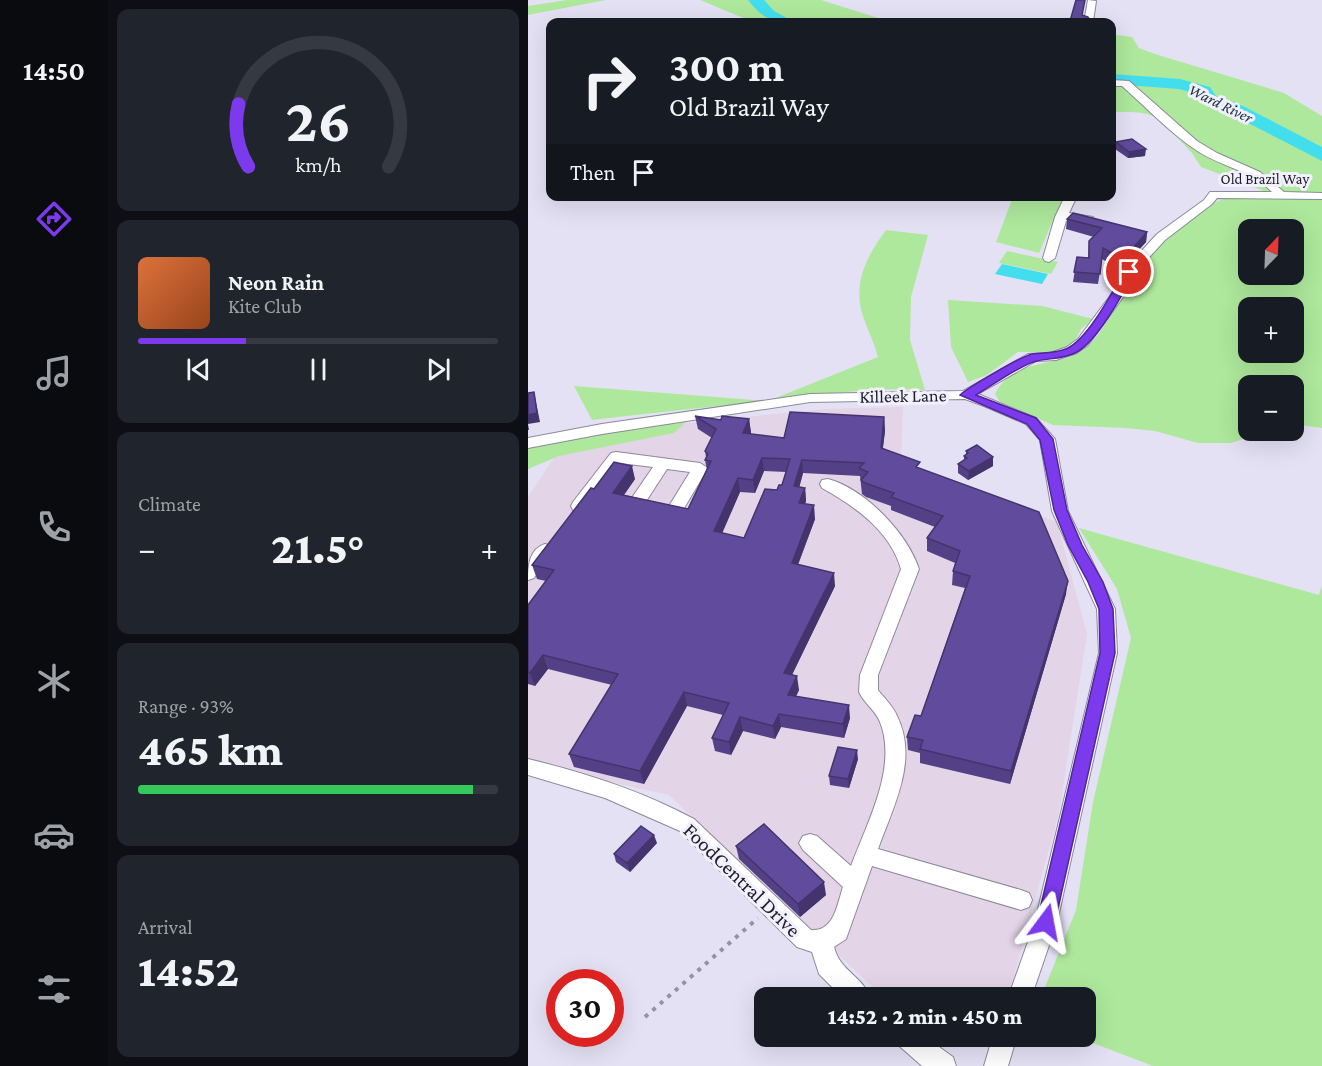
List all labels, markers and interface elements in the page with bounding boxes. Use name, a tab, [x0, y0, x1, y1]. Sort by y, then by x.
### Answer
icon: right	[570, 42, 648, 120]
text: 300 m	[669, 43, 784, 90]
text: 14:50	[23, 56, 85, 86]
water label: Ward River	[1186, 81, 1256, 126]
text: 26	[285, 85, 351, 154]
text: Old Brazil Way	[669, 92, 829, 122]
text: km/h	[295, 154, 342, 178]
icon: arrive	[627, 156, 660, 189]
text: Then	[570, 160, 615, 185]
street label: Old Brazil Way	[1221, 171, 1309, 188]
icon: directions	[33, 198, 75, 240]
north arrow	[1238, 219, 1304, 285]
map controls	[1238, 219, 1304, 441]
pin	[1103, 246, 1154, 297]
icon: arrive	[1112, 255, 1145, 288]
text: Neon Rain	[228, 270, 324, 295]
text: Kite Club	[228, 295, 302, 317]
button: +	[1238, 297, 1304, 363]
icon: music	[33, 352, 75, 394]
icon: previous	[182, 353, 215, 386]
icon: pause	[302, 353, 335, 386]
icon: next	[422, 353, 455, 386]
button: −	[1238, 375, 1304, 441]
street label: Killeek Lane	[859, 385, 947, 407]
text: Climate	[138, 493, 201, 515]
icon: phone	[33, 506, 75, 548]
text: 21.5°	[271, 523, 365, 573]
text: −	[138, 530, 155, 567]
text: +	[481, 530, 498, 567]
icon: climate	[33, 660, 75, 702]
text: Range · 93%	[138, 695, 234, 717]
text: 465 km	[138, 725, 283, 775]
icon: car	[33, 814, 75, 856]
street label: FoodCentral Drive	[678, 818, 806, 942]
position arrow	[1014, 890, 1078, 954]
text: Arrival	[138, 916, 192, 938]
text: 14:52	[138, 946, 239, 996]
icon: filters	[33, 968, 75, 1010]
speed limit sign: 30	[546, 969, 624, 1047]
text: 14:52 · 2 min · 450 m	[828, 1004, 1022, 1029]

